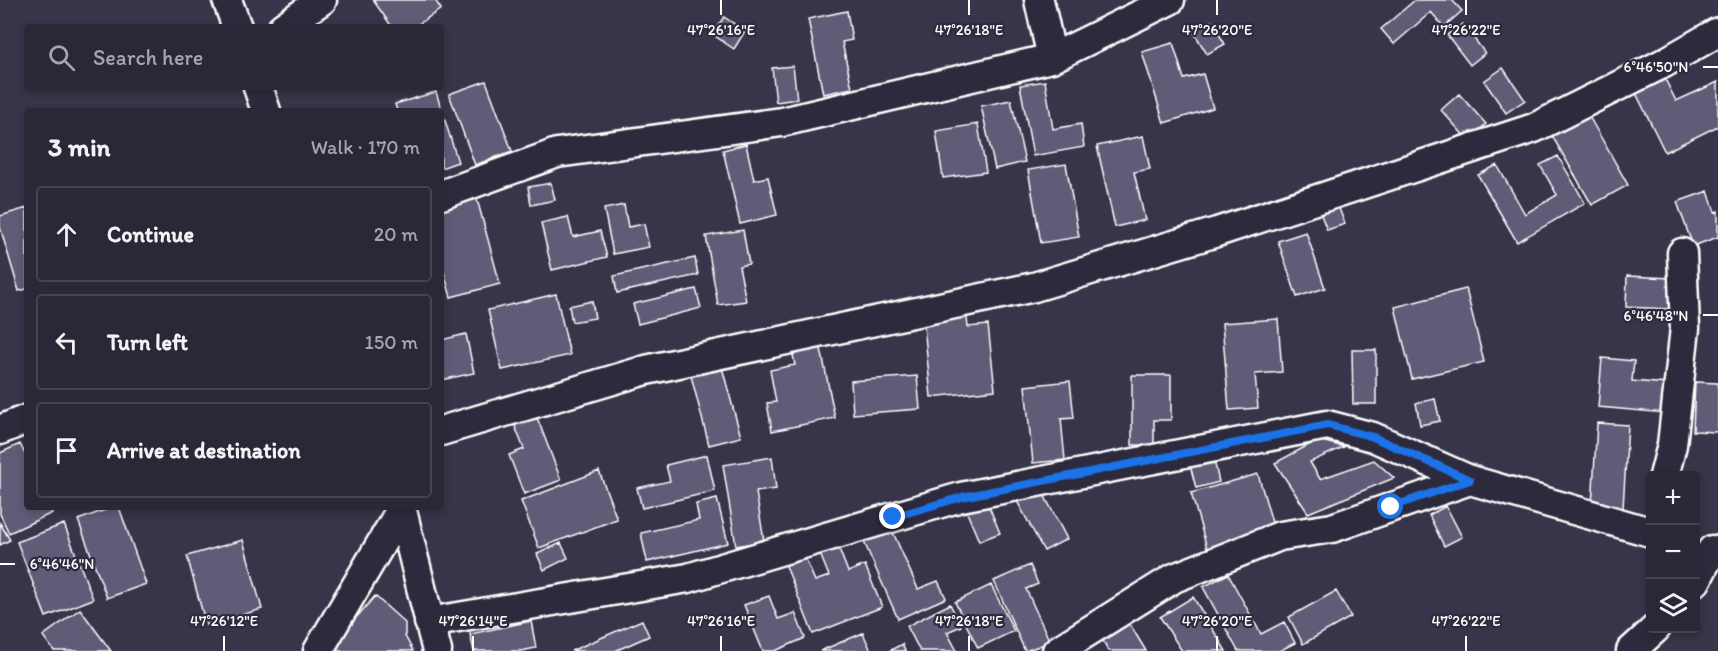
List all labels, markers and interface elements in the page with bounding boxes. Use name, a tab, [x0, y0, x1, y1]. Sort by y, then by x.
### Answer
text: 47°26'16"E	[687, 21, 755, 39]
text: 47°26'18"E	[935, 21, 1003, 39]
text: 47°26'20"E	[1182, 21, 1252, 39]
text: 47°26'22"E	[1431, 21, 1501, 39]
search box	[24, 24, 444, 90]
icon: search	[45, 41, 78, 74]
text: Search here	[93, 44, 203, 71]
text: 6°46'50"N	[1624, 58, 1688, 76]
text: 3 min	[48, 131, 110, 163]
text: Walk · 170 m	[311, 135, 420, 159]
icon: ahead	[50, 218, 83, 251]
text: Continue	[107, 221, 194, 248]
text: 20 m	[374, 222, 418, 246]
text: 6°46'48"N	[1624, 307, 1688, 325]
icon: left	[50, 326, 83, 359]
text: Turn left	[107, 329, 188, 356]
text: 150 m	[365, 330, 418, 354]
icon: arrive	[50, 434, 83, 467]
text: Arrive at destination	[107, 437, 301, 464]
map controls	[1646, 471, 1700, 633]
button: +	[1646, 471, 1700, 525]
route start	[1377, 493, 1403, 519]
route end	[879, 503, 905, 529]
button: −	[1646, 525, 1700, 579]
text: 6°46'46"N	[30, 555, 94, 573]
button: layers	[1646, 579, 1700, 633]
text: 47°26'12"E	[190, 612, 258, 630]
text: 47°26'14"E	[438, 612, 508, 630]
text: 47°26'16"E	[687, 612, 755, 630]
text: 47°26'18"E	[935, 612, 1003, 630]
text: 47°26'20"E	[1182, 612, 1252, 630]
text: 47°26'22"E	[1431, 612, 1501, 630]

